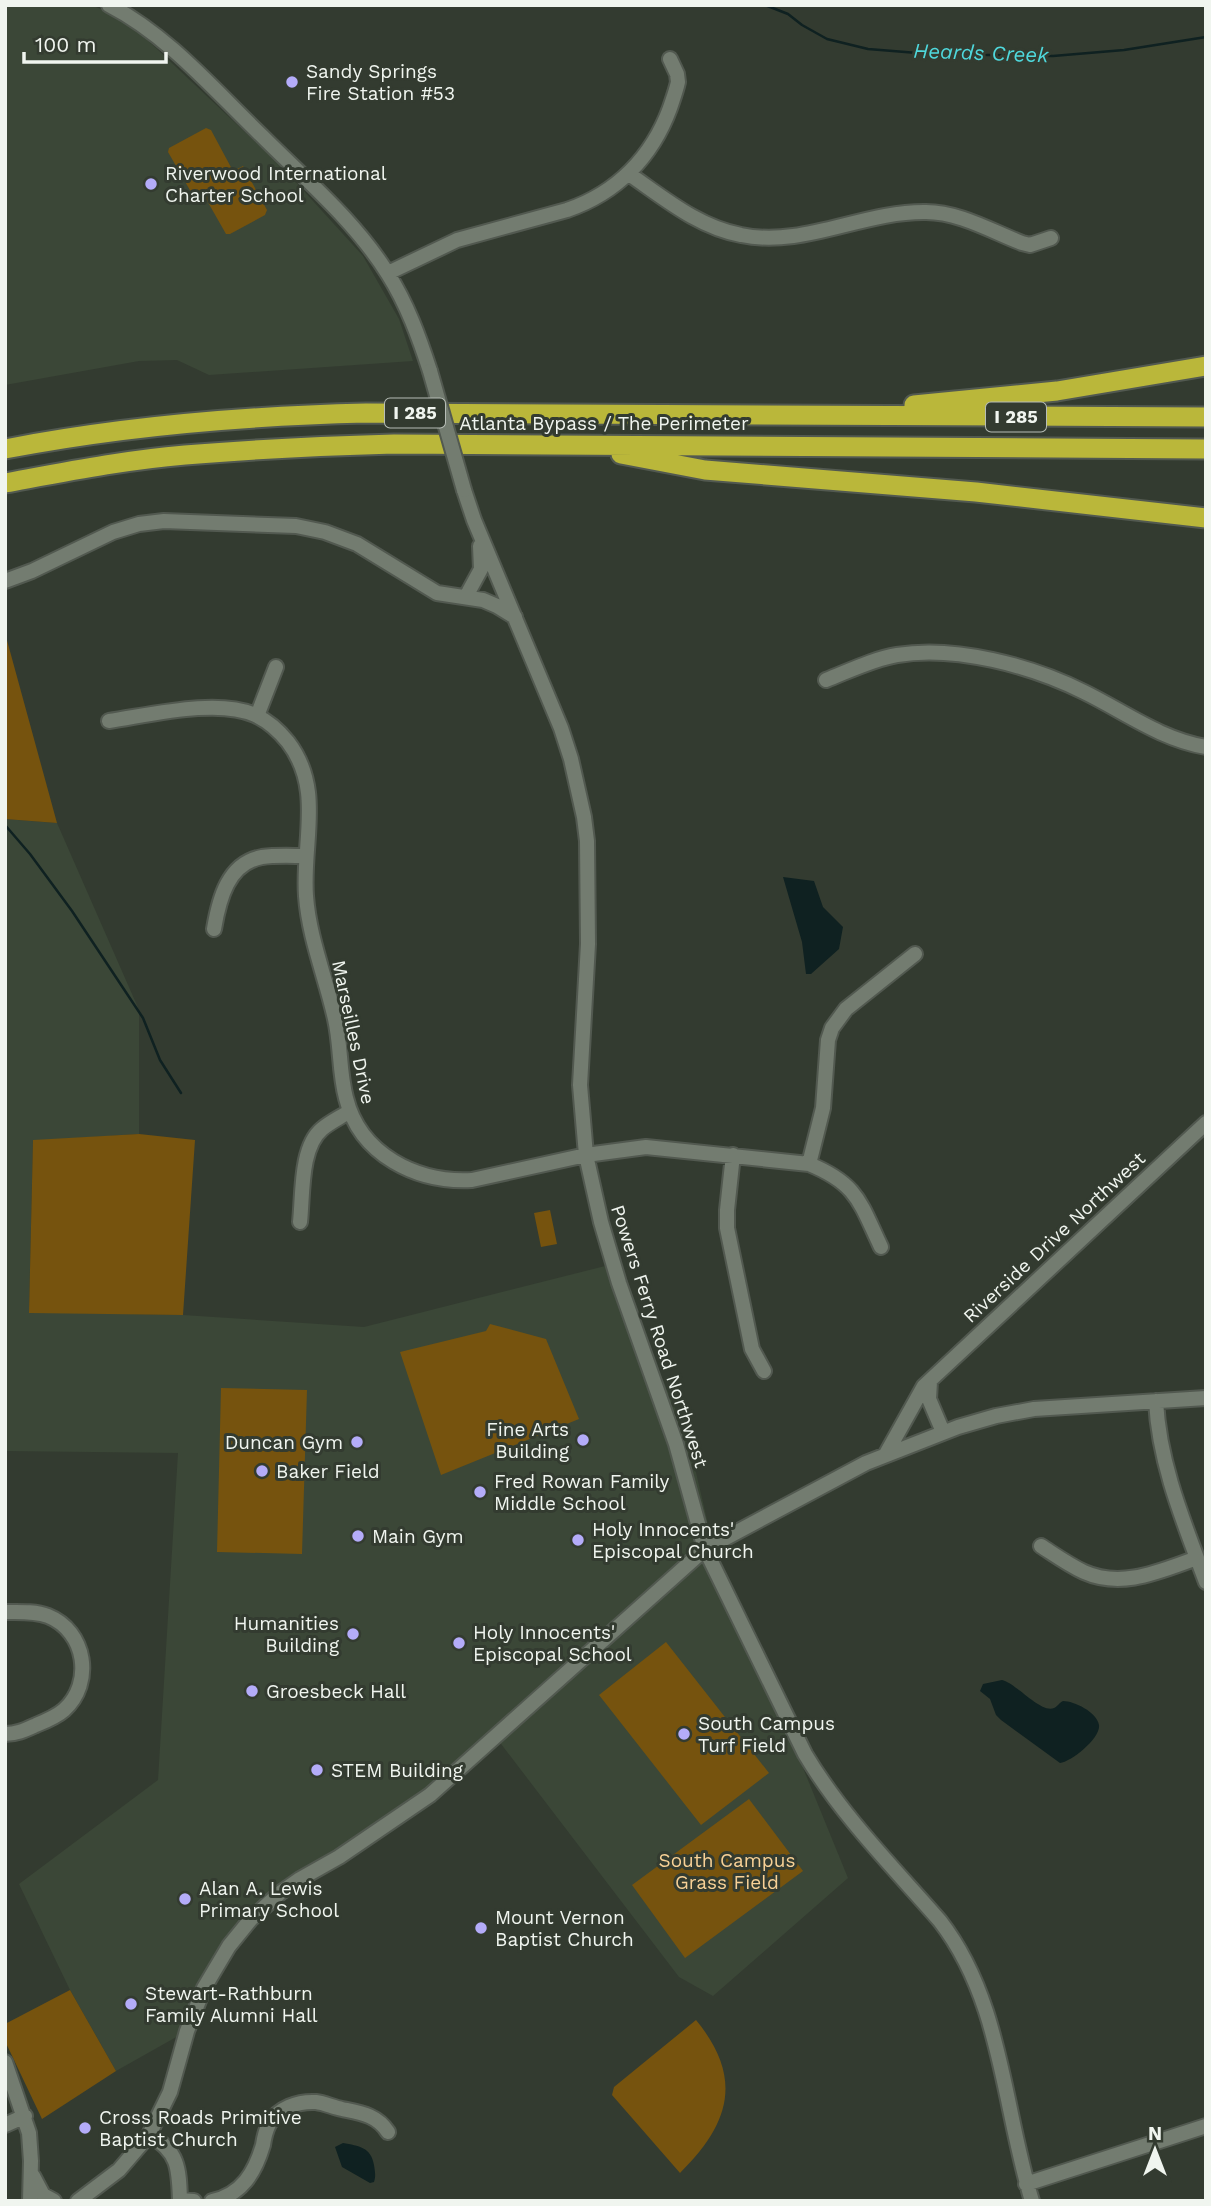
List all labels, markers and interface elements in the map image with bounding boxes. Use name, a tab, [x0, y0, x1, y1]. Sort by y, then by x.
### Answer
scale bar	[24, 21, 166, 65]
text: 100 m	[35, 32, 97, 57]
water label: Heards Creek	[913, 38, 1050, 67]
place label: Sandy Springs Fire Station #53	[306, 60, 455, 105]
marker: Sandy Springs Fire Station #53	[284, 74, 300, 90]
place label: Riverwood International Charter School	[165, 162, 387, 207]
marker: Riverwood International Charter School	[143, 176, 159, 192]
road number: I 285	[385, 398, 445, 428]
road number: I 285	[986, 402, 1046, 432]
street label: Atlanta Bypass / The Perimeter	[459, 412, 749, 435]
street label: Marseilles Drive	[327, 958, 380, 1106]
street label: Riverside Drive Northwest	[959, 1147, 1150, 1328]
street label: Powers Ferry Road Northwest	[606, 1202, 713, 1471]
place label: Fine Arts Building	[486, 1418, 570, 1463]
place label: Duncan Gym	[225, 1431, 343, 1454]
marker: Fine Arts Building	[575, 1432, 591, 1448]
marker: Duncan Gym	[349, 1434, 365, 1450]
place label: Baker Field	[276, 1460, 380, 1483]
marker: Baker Field	[254, 1463, 270, 1479]
place label: Fred Rowan Family Middle School	[494, 1470, 670, 1515]
marker: Fred Rowan Family Middle School	[472, 1484, 488, 1500]
place label: Holy Innocents' Episcopal Church	[592, 1518, 754, 1563]
place label: Main Gym	[372, 1525, 464, 1548]
marker: Main Gym	[350, 1528, 366, 1544]
marker: Holy Innocents' Episcopal Church	[570, 1532, 586, 1548]
place label: Humanities Building	[234, 1612, 340, 1657]
place label: Holy Innocents' Episcopal School	[473, 1621, 632, 1666]
marker: Humanities Building	[345, 1626, 361, 1642]
marker: Holy Innocents' Episcopal School	[451, 1635, 467, 1651]
place label: Groesbeck Hall	[266, 1680, 406, 1703]
marker: Groesbeck Hall	[244, 1683, 260, 1699]
place label: South Campus Turf Field	[698, 1712, 835, 1757]
marker: South Campus Turf Field	[676, 1726, 692, 1742]
place label: STEM Building	[331, 1759, 464, 1782]
marker: STEM Building	[309, 1762, 325, 1778]
park label: South Campus Grass Field	[658, 1849, 796, 1894]
place label: Alan A. Lewis Primary School	[199, 1877, 339, 1922]
marker: Alan A. Lewis Primary School	[177, 1891, 193, 1907]
place label: Mount Vernon Baptist Church	[495, 1906, 634, 1951]
marker: Mount Vernon Baptist Church	[473, 1920, 489, 1936]
place label: Stewart-Rathburn Family Alumni Hall	[145, 1982, 318, 2027]
marker: Stewart-Rathburn Family Alumni Hall	[123, 1996, 139, 2012]
place label: Cross Roads Primitive Baptist Church	[99, 2106, 302, 2151]
north arrow	[1120, 2115, 1190, 2185]
marker: Cross Roads Primitive Baptist Church	[77, 2120, 93, 2136]
text: N	[1148, 2122, 1162, 2145]

